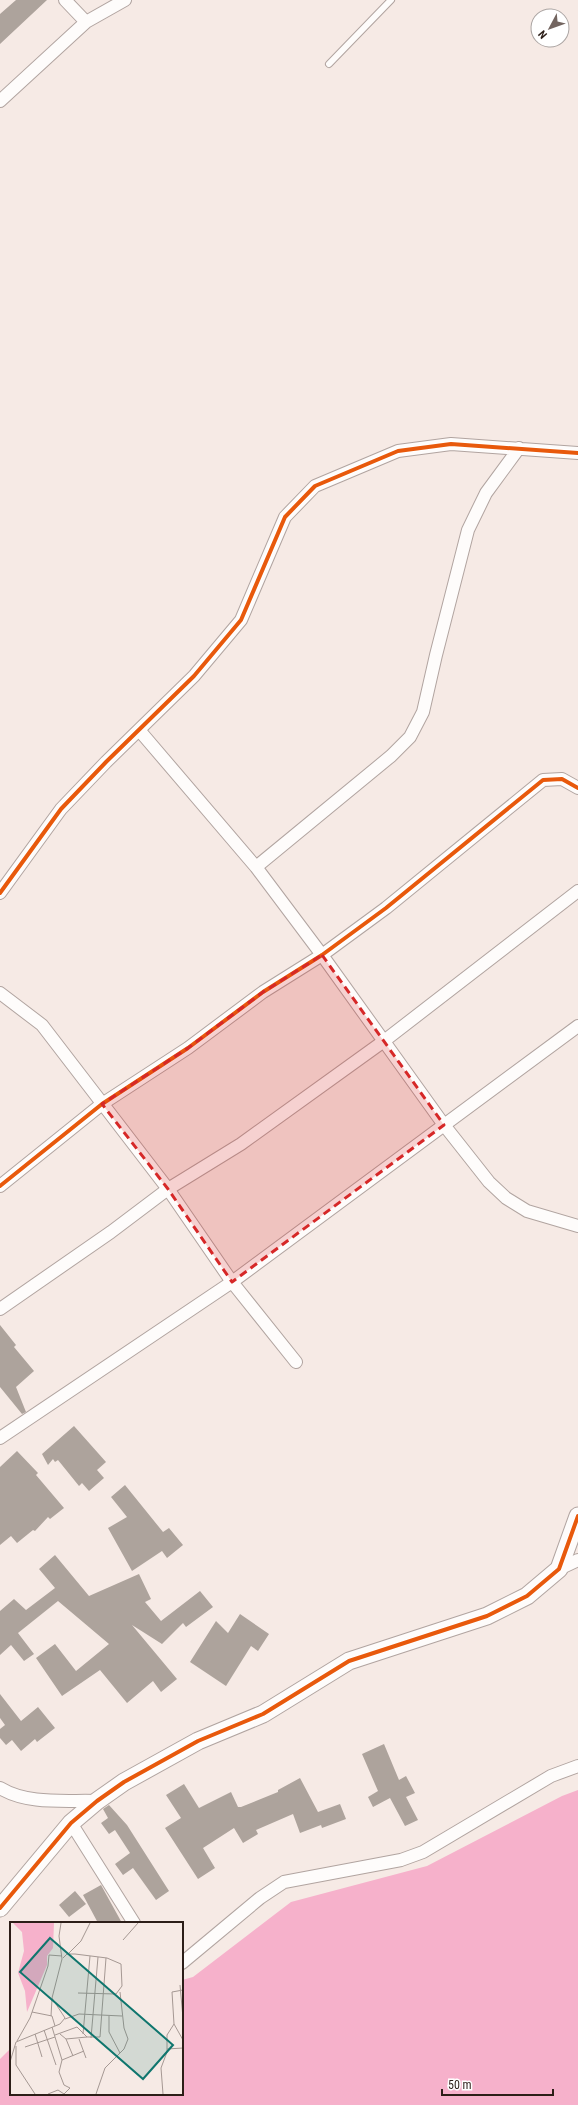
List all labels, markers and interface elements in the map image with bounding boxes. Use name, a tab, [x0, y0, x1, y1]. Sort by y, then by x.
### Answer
north arrow	[530, 8, 570, 48]
text: N	[536, 27, 550, 41]
inset map	[10, 1922, 183, 2095]
scale bar	[442, 2071, 553, 2097]
text: 50 m	[448, 2078, 472, 2092]

